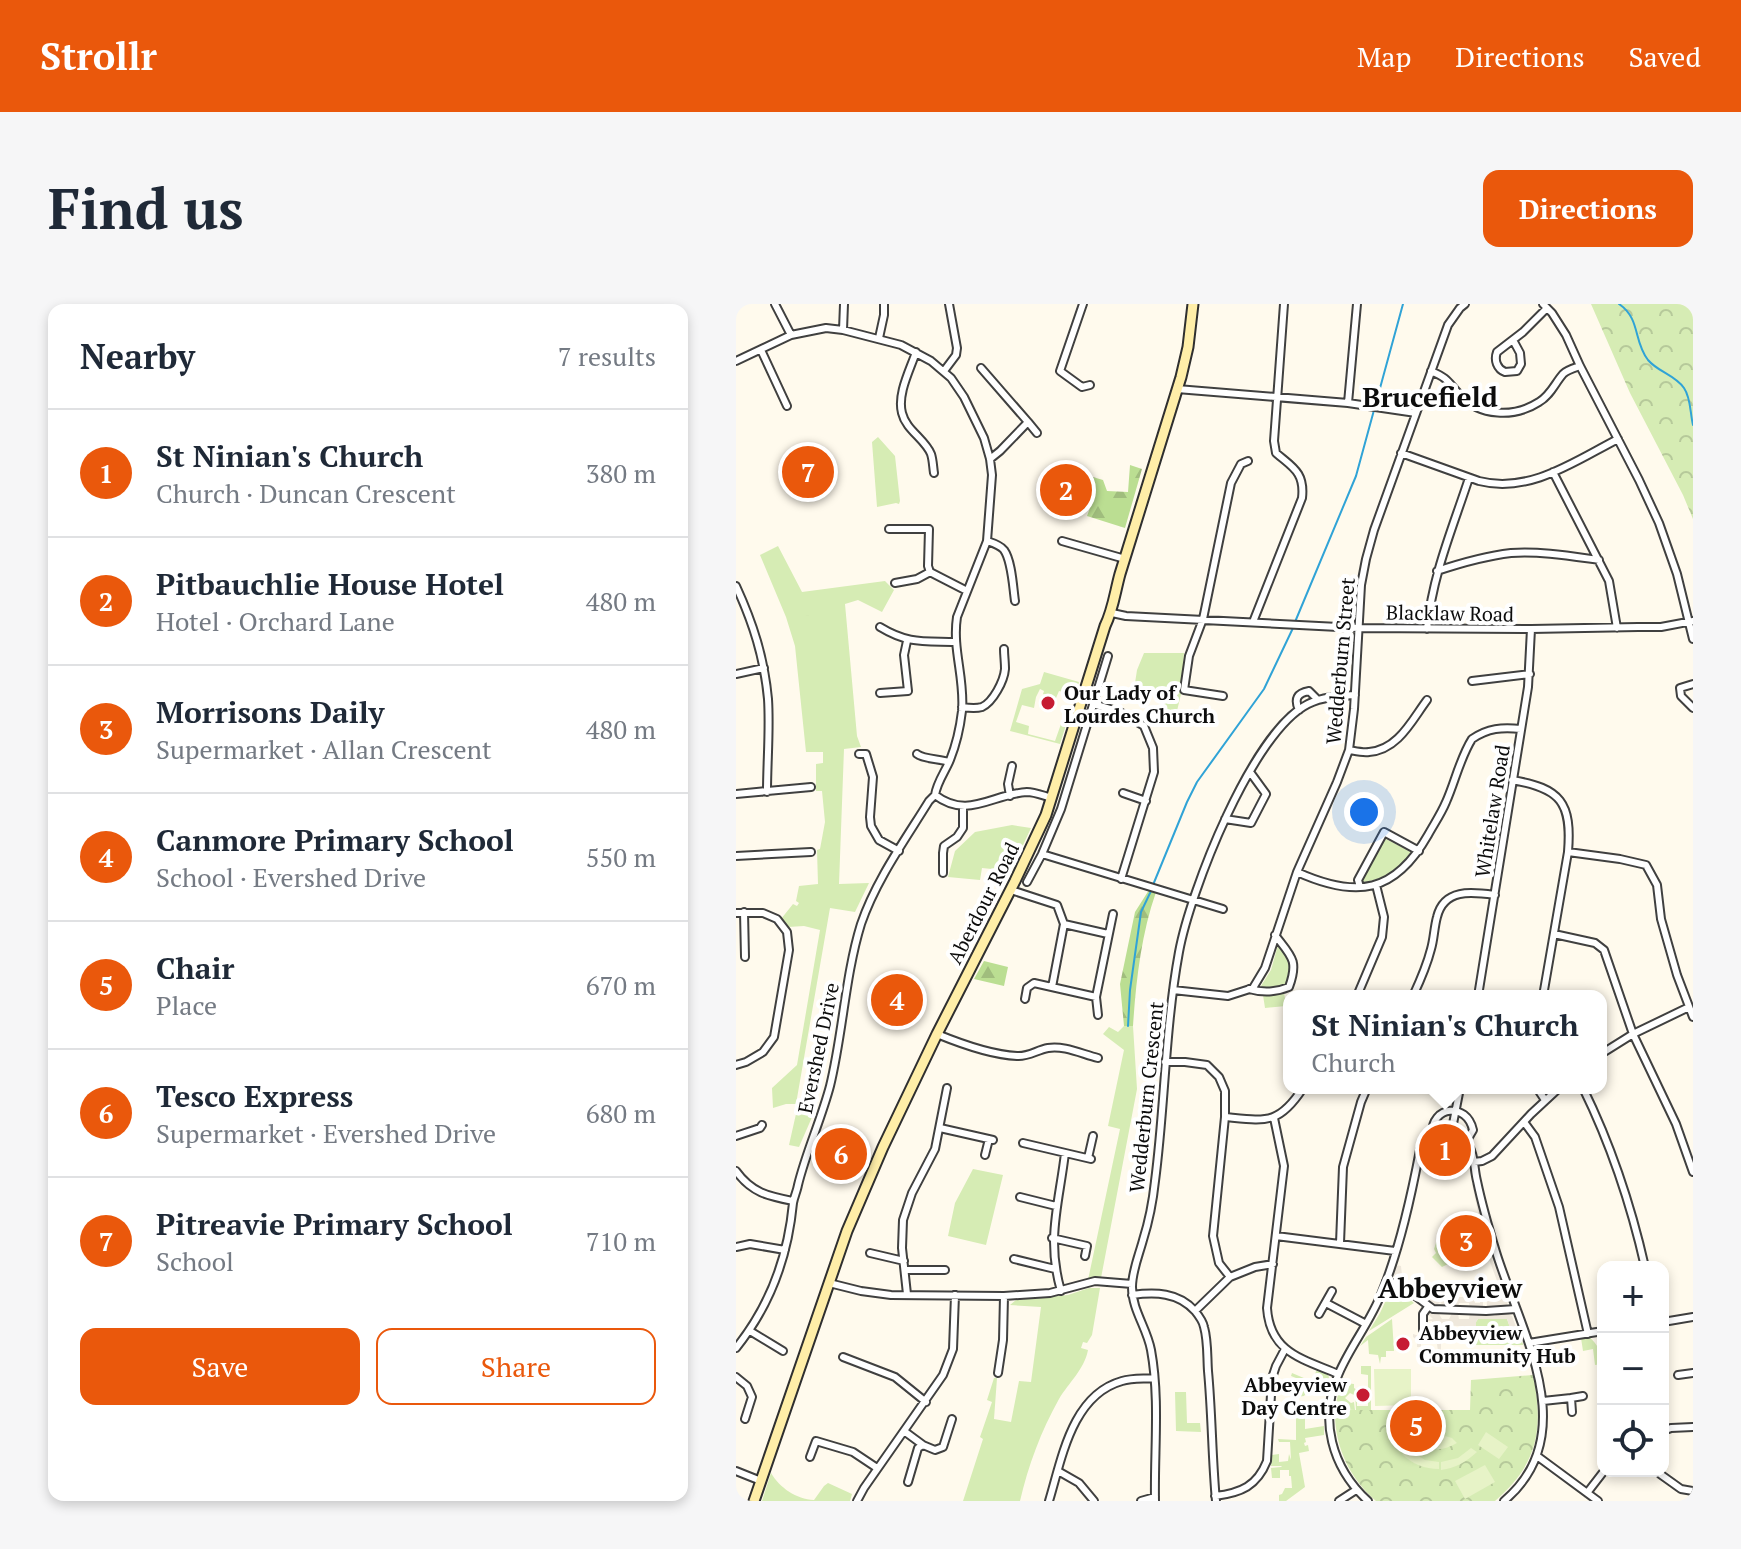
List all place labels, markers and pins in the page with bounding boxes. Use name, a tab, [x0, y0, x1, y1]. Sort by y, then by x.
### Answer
pin: 7	[782, 442, 834, 502]
pin: 2	[1040, 460, 1092, 520]
place label: Our Lady of Lourdes Church	[1064, 679, 1215, 729]
marker: Our Lady of Lourdes Church	[1039, 694, 1057, 712]
pin: 4	[871, 970, 923, 1030]
pin: 1	[1419, 1120, 1471, 1180]
pin: 6	[815, 1124, 867, 1184]
pin: 3	[1440, 1211, 1492, 1271]
place label: Abbeyview Community Hub	[1419, 1319, 1576, 1369]
marker: Abbeyview Community Hub	[1394, 1335, 1412, 1353]
place label: Abbeyview Day Centre	[1242, 1371, 1347, 1421]
marker: Abbeyview Day Centre	[1354, 1386, 1372, 1404]
pin: 5	[1390, 1396, 1442, 1456]

